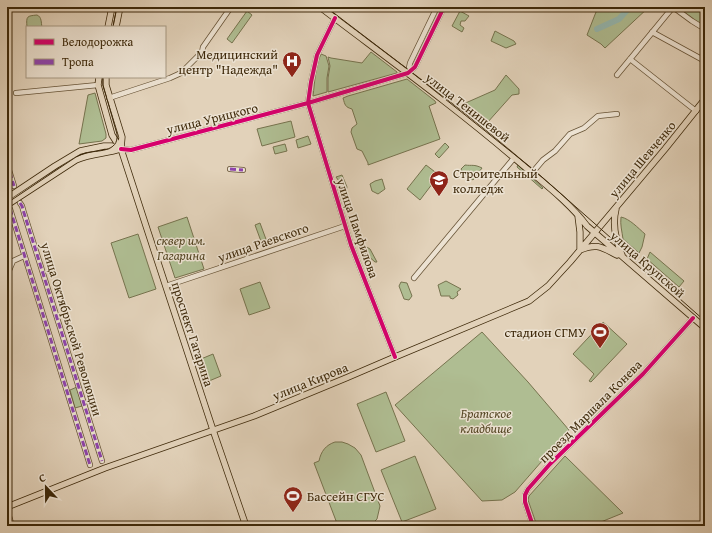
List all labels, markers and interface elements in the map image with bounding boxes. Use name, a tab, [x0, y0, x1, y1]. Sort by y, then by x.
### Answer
legend	[26, 26, 166, 78]
text: Велодорожка	[62, 33, 133, 50]
place label: Медицинский центр "Надежда"	[179, 45, 278, 79]
hospital icon: Медицинский центр "Надежда"	[281, 50, 303, 78]
text: Тропа	[62, 53, 94, 70]
street label: улица Тенишевой	[420, 68, 514, 147]
street label: улица Урицкого	[163, 98, 260, 139]
street label: улица Шевченко	[604, 116, 681, 203]
place label: Строительный колледж	[453, 164, 538, 198]
school or university icon: Строительный колледж	[428, 169, 450, 197]
street label: улица Памфилова	[331, 175, 384, 281]
street label: улица Раевского	[214, 218, 311, 267]
street label: улица Крупской	[605, 226, 690, 303]
park label: сквер им. Гагарина	[156, 231, 206, 265]
street label: улица Октябрьской Революции	[36, 239, 107, 419]
street label: проспект Гагарина	[167, 279, 219, 390]
sports icon: стадион СГМУ	[589, 321, 611, 349]
place label: стадион СГМУ	[504, 323, 586, 342]
street label: проезд Маршала Конева	[534, 355, 647, 467]
street label: улица Кирова	[269, 357, 352, 406]
park label: Братское кладбище	[460, 404, 512, 438]
north arrow	[26, 467, 66, 507]
text: С	[36, 469, 48, 486]
sports icon: Бассейн СГУС	[282, 485, 304, 513]
place label: Бассейн СГУС	[307, 487, 385, 506]

